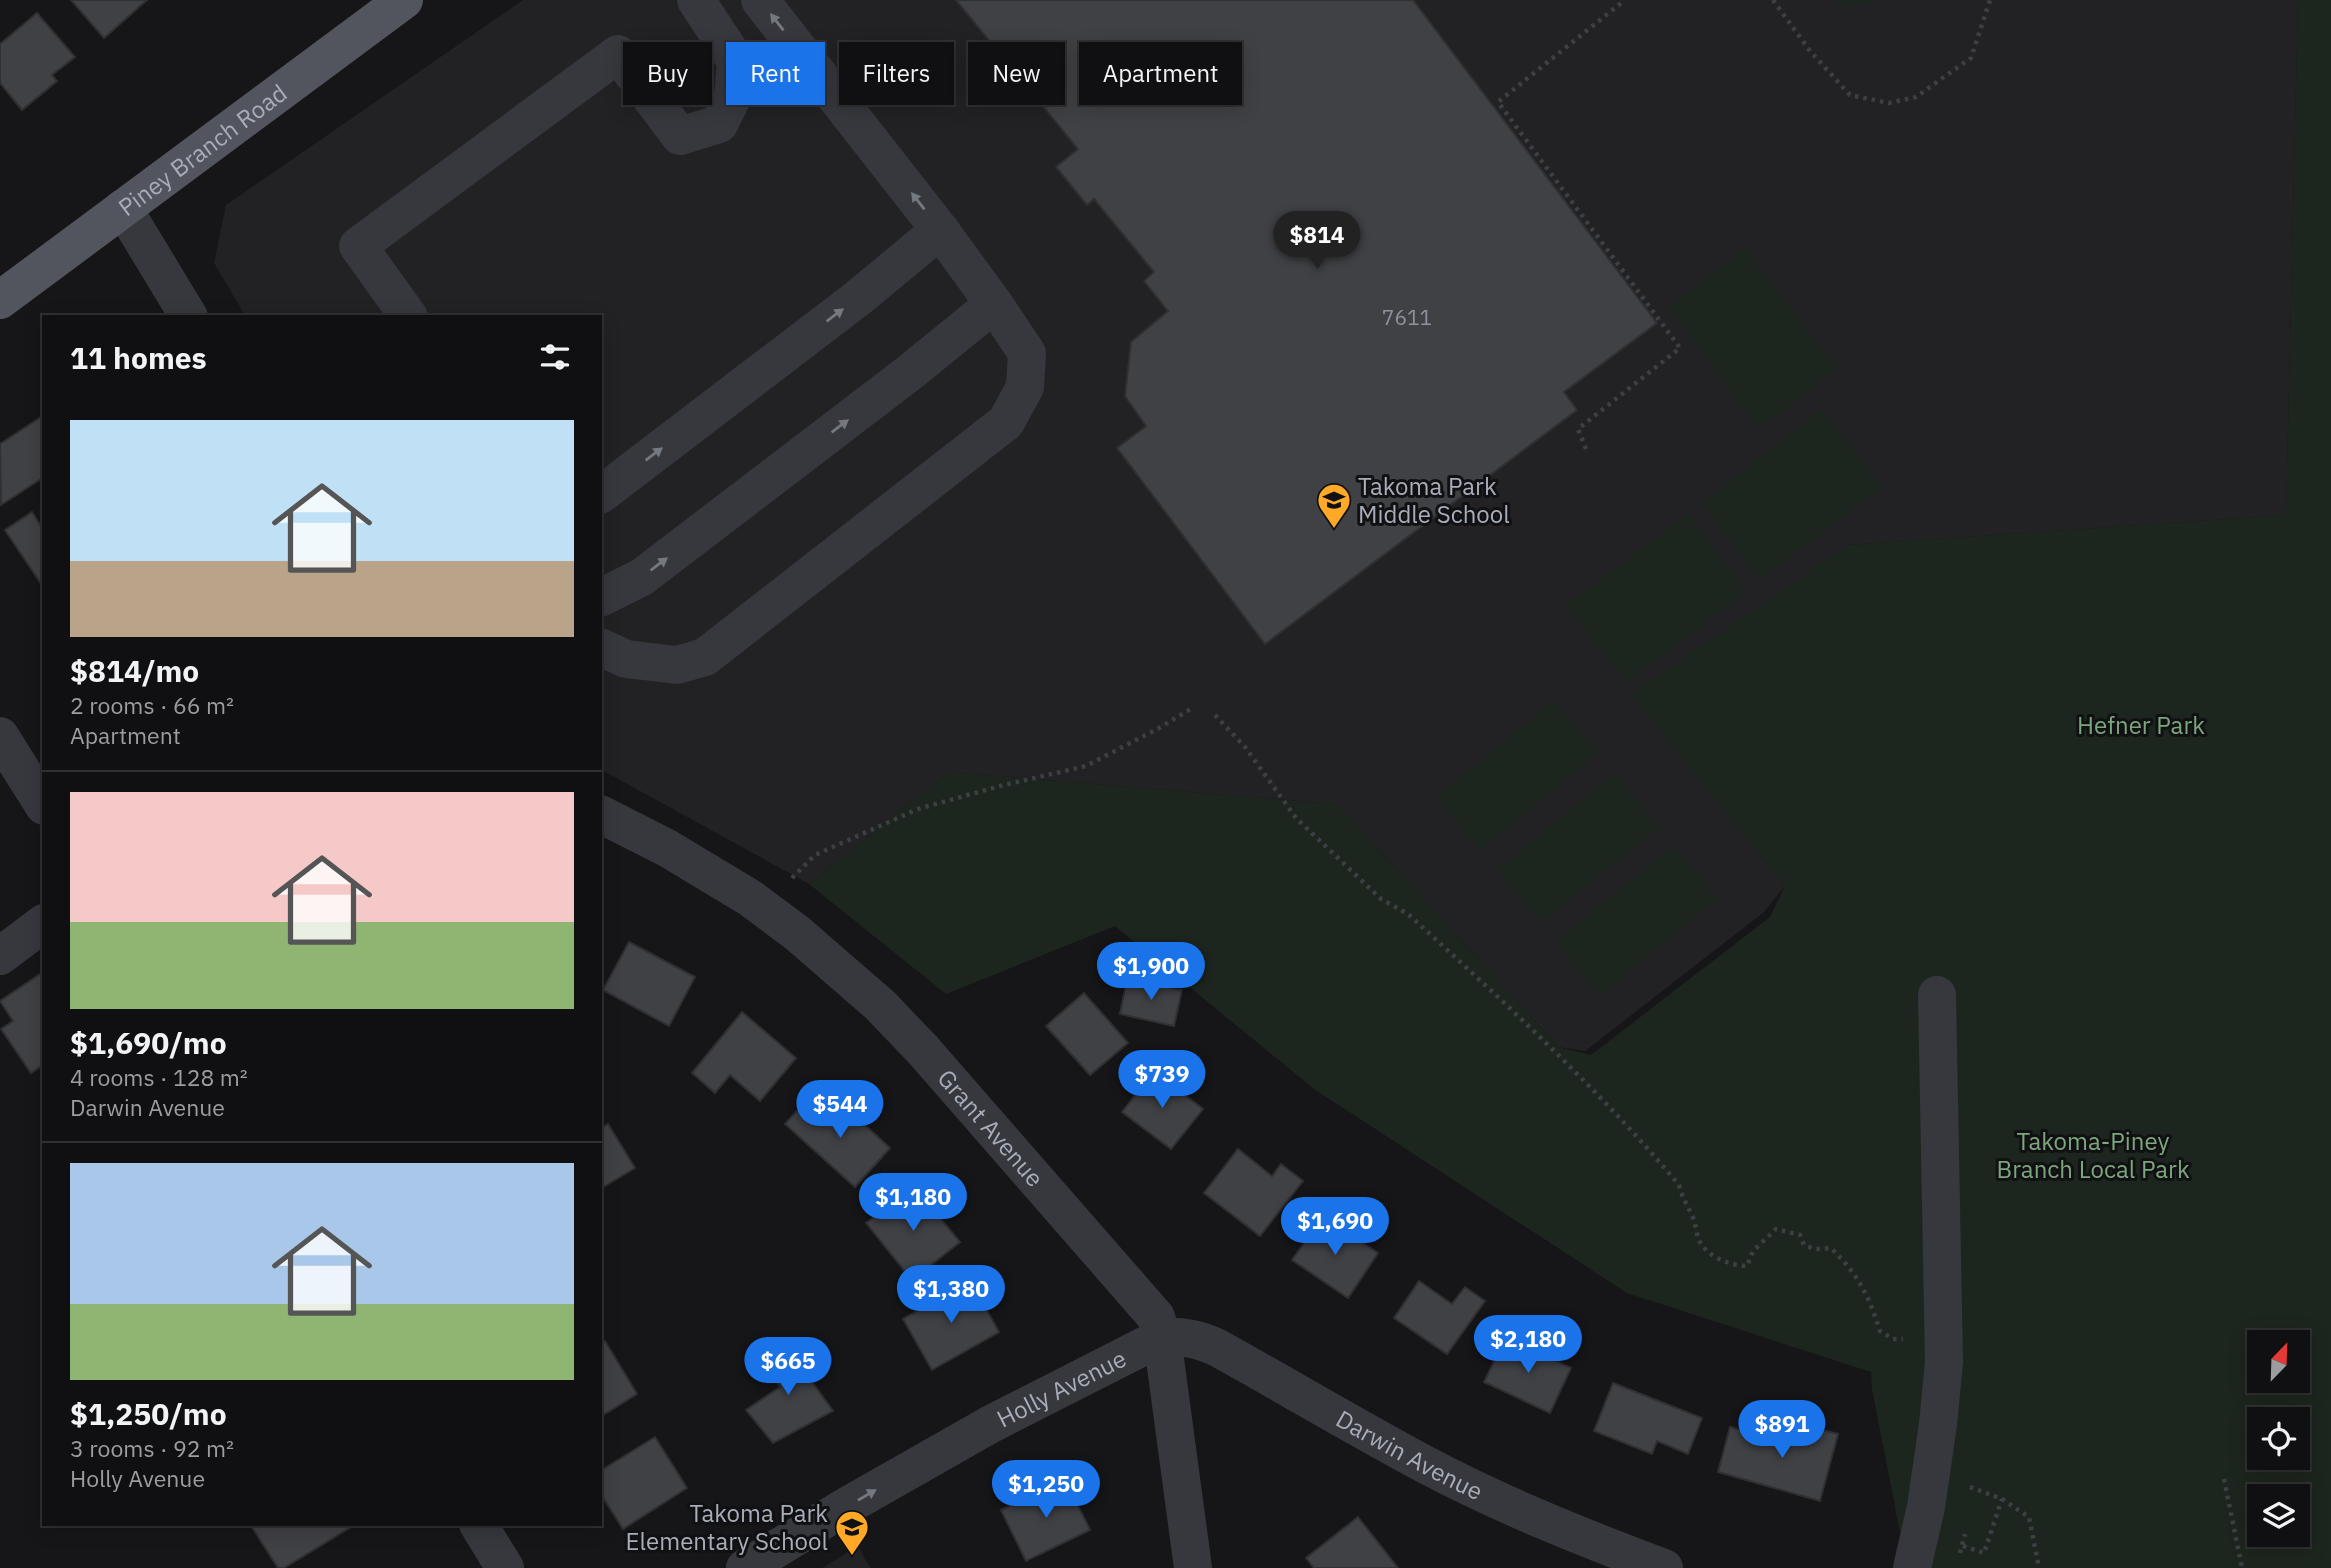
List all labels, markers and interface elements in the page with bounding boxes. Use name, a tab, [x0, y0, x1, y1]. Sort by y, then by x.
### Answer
one-way arrow	[770, 13, 785, 31]
chip: Buy	[623, 42, 712, 105]
chip: Rent	[726, 42, 825, 105]
chip: Filters	[839, 42, 954, 105]
chip: New	[968, 42, 1065, 105]
chip: Apartment	[1079, 42, 1242, 105]
street label: Piney Branch Road	[112, 77, 293, 223]
one-way arrow	[910, 192, 925, 210]
pin: $814	[1276, 212, 1358, 271]
text: $814	[1289, 219, 1345, 249]
house number: 7611	[1382, 303, 1432, 331]
one-way arrow	[826, 309, 844, 323]
text: 11 homes	[70, 338, 207, 377]
icon: filters	[536, 338, 574, 376]
one-way arrow	[831, 420, 849, 434]
one-way arrow	[645, 446, 663, 461]
icon: home	[259, 465, 385, 591]
place label: Takoma Park Middle School	[1358, 470, 1510, 530]
school or university icon: Takoma Park Middle School	[1315, 481, 1353, 530]
one-way arrow	[650, 558, 668, 572]
text: $814/mo	[70, 651, 199, 690]
text: 2 rooms · 66 m²	[70, 690, 234, 720]
park label: Hefner Park	[2077, 709, 2205, 741]
text: Apartment	[70, 720, 181, 750]
icon: home	[259, 837, 385, 963]
pin: $1,900	[1094, 942, 1208, 1002]
text: $1,900	[1113, 950, 1189, 980]
text: $1,690/mo	[70, 1023, 227, 1062]
pin: $739	[1121, 1050, 1203, 1110]
text: $739	[1134, 1058, 1190, 1088]
text: 4 rooms · 128 m²	[70, 1062, 248, 1092]
street label: Grant Avenue	[931, 1062, 1051, 1193]
pin: $544	[799, 1080, 881, 1140]
text: $544	[812, 1088, 868, 1118]
text: Darwin Avenue	[70, 1092, 225, 1122]
park label: Takoma-Piney Branch Local Park	[1996, 1125, 2190, 1185]
pin: $1,180	[856, 1174, 970, 1233]
text: $1,180	[875, 1181, 951, 1211]
pin: $1,690	[1278, 1198, 1392, 1257]
text: $1,690	[1297, 1205, 1373, 1235]
icon: home	[259, 1208, 385, 1334]
pin: $1,380	[894, 1266, 1008, 1325]
text: $1,380	[913, 1273, 989, 1303]
pin: $2,180	[1471, 1316, 1585, 1375]
text: $2,180	[1490, 1323, 1566, 1353]
north arrow	[2247, 1330, 2310, 1393]
map controls	[2247, 1330, 2310, 1547]
pin: $665	[747, 1338, 829, 1397]
street label: Holly Avenue	[991, 1342, 1131, 1434]
text: $665	[760, 1345, 816, 1375]
text: $1,250/mo	[70, 1394, 227, 1433]
pin: $891	[1741, 1400, 1823, 1460]
street label: Darwin Avenue	[1331, 1402, 1488, 1507]
button: locate	[2247, 1407, 2310, 1470]
text: $891	[1754, 1408, 1810, 1438]
text: 3 rooms · 92 m²	[70, 1433, 234, 1463]
pin: $1,250	[989, 1460, 1103, 1520]
text: Holly Avenue	[70, 1463, 205, 1493]
text: $1,250	[1008, 1468, 1084, 1498]
button: layers	[2247, 1484, 2310, 1547]
one-way arrow	[857, 1489, 876, 1501]
place label: Takoma Park Elementary School	[626, 1497, 828, 1557]
school or university icon: Takoma Park Elementary School	[833, 1508, 871, 1557]

